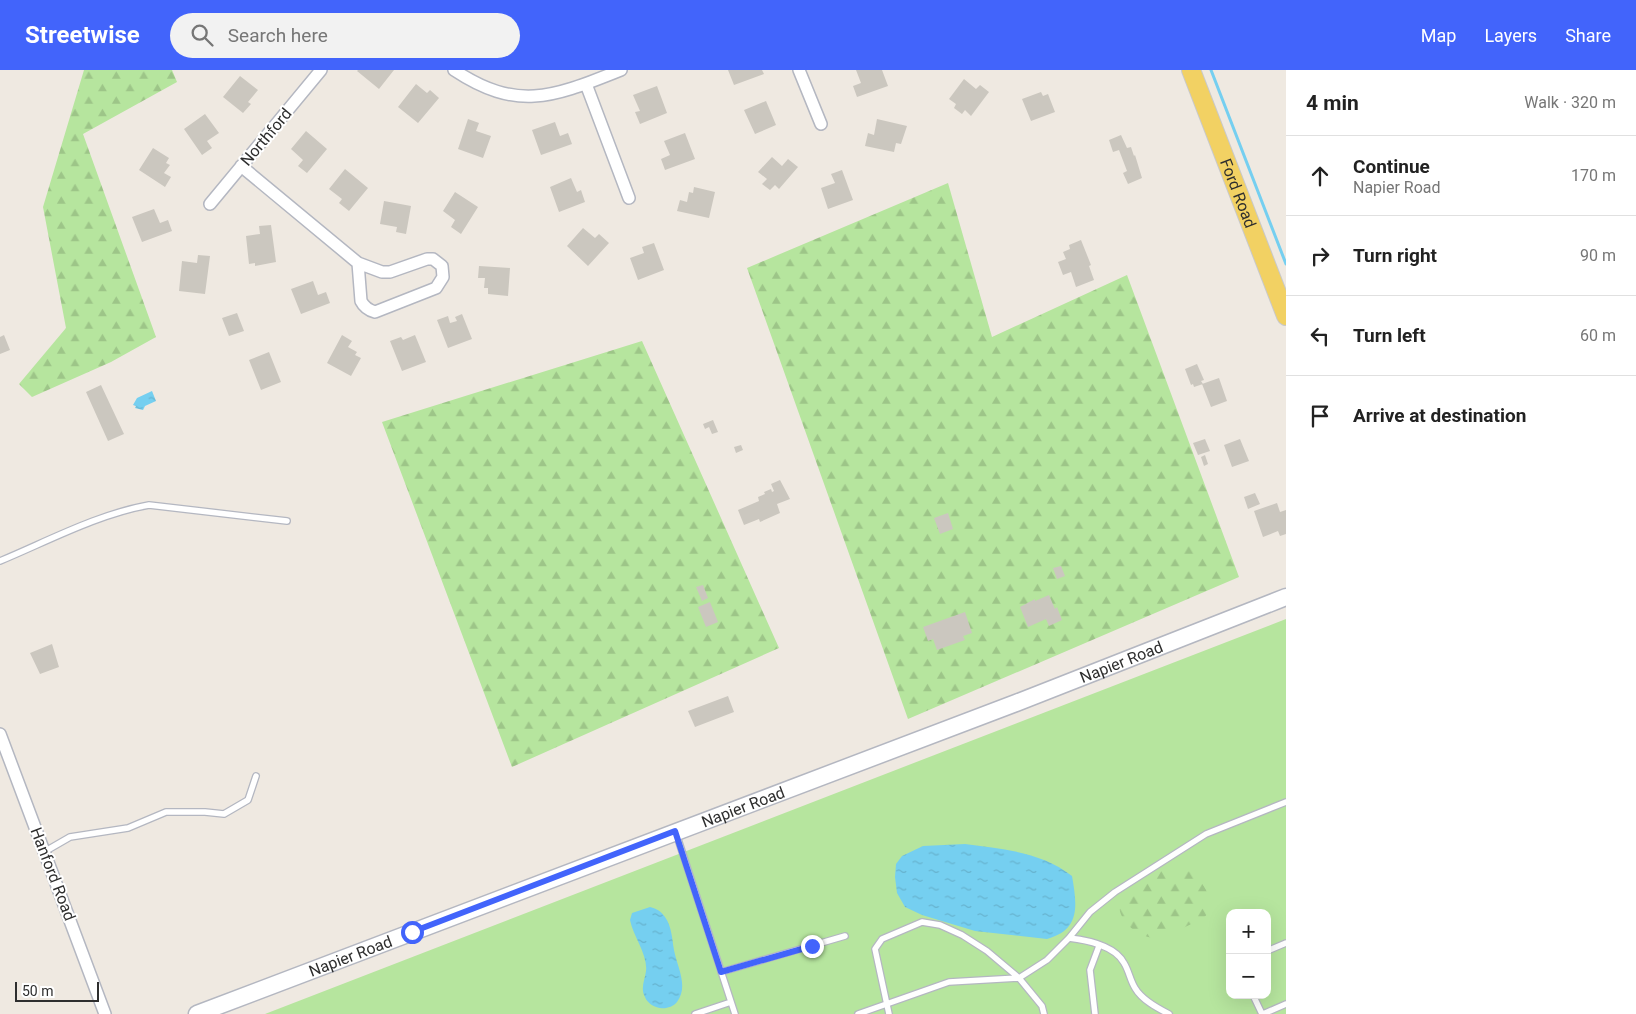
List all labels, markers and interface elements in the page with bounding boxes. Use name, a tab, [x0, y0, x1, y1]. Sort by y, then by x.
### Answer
search box	[170, 13, 520, 58]
text: Streetwise	[25, 21, 140, 49]
icon: search	[188, 21, 216, 49]
text: Search here	[228, 24, 328, 47]
text: Map	[1421, 25, 1456, 46]
text: Layers	[1484, 25, 1537, 46]
text: Share	[1565, 25, 1611, 46]
text: 4 min	[1306, 91, 1359, 115]
text: Walk · 320 m	[1524, 93, 1616, 112]
street label: Northford	[236, 104, 296, 170]
text: Continue	[1353, 155, 1430, 178]
street label: Ford Road	[1217, 156, 1261, 231]
icon: ahead	[1306, 162, 1334, 190]
text: 170 m	[1571, 166, 1616, 185]
text: Napier Road	[1353, 178, 1441, 197]
icon: right	[1306, 242, 1334, 270]
text: Turn right	[1353, 244, 1437, 267]
text: 90 m	[1580, 246, 1616, 265]
icon: left	[1306, 322, 1334, 350]
text: Turn left	[1353, 324, 1426, 347]
text: 60 m	[1580, 326, 1616, 345]
icon: arrive	[1306, 402, 1334, 430]
text: Arrive at destination	[1353, 404, 1526, 427]
street label: Napier Road	[1077, 637, 1165, 687]
street label: Napier Road	[699, 782, 787, 831]
street label: Hanford Road	[26, 825, 80, 923]
map controls	[1226, 909, 1271, 999]
button: +	[1226, 909, 1271, 954]
route start	[401, 921, 424, 944]
street label: Napier Road	[306, 931, 395, 980]
route end	[801, 935, 824, 958]
button: −	[1226, 954, 1271, 999]
scale bar	[15, 979, 99, 1002]
text: 50 m	[22, 983, 54, 999]

